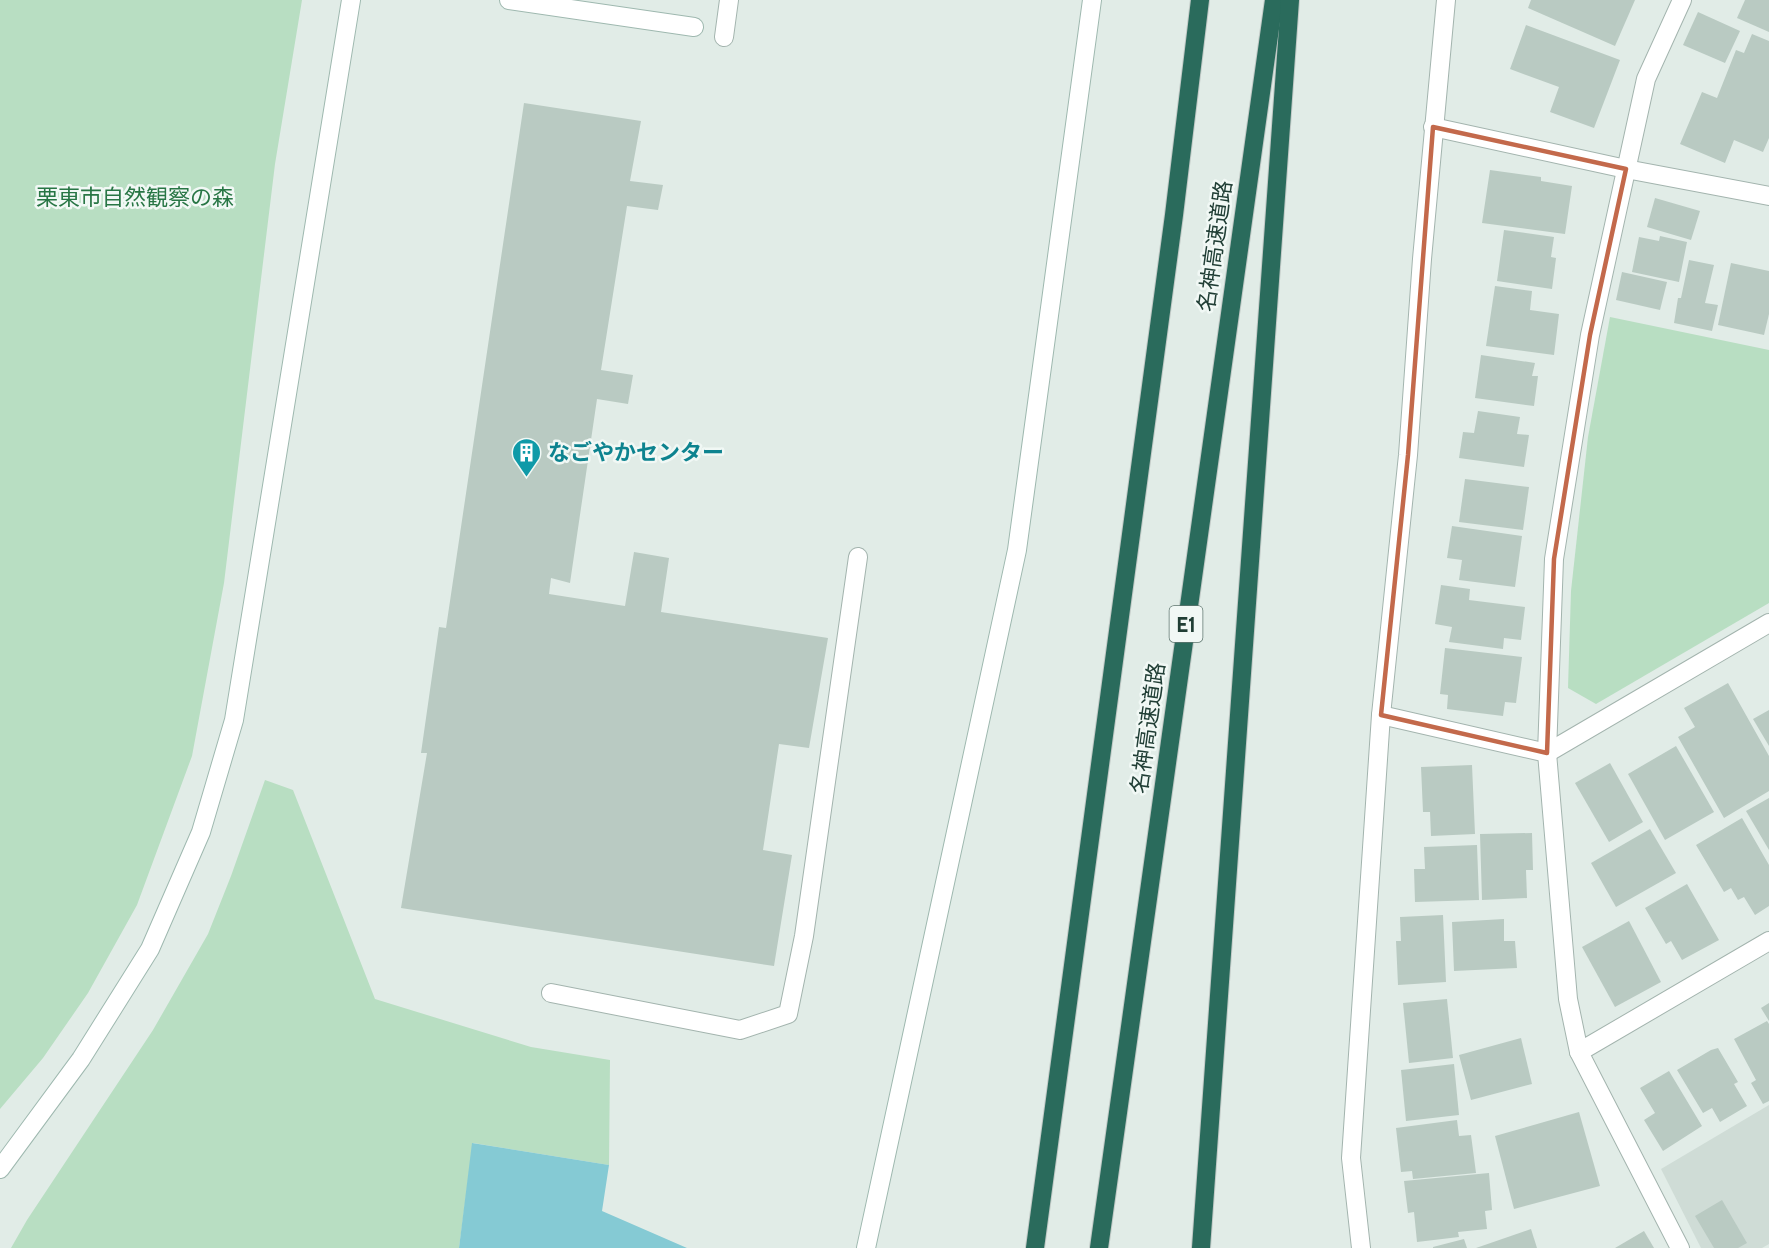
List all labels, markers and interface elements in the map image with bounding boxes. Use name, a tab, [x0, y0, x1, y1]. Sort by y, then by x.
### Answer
street label: 名神高速道路	[1192, 179, 1238, 313]
park label: 栗東市自然観察の森	[36, 184, 234, 211]
building icon: なごやかセンター	[511, 436, 543, 478]
place label: なごやかセンター	[548, 439, 724, 466]
road number: E1	[1170, 606, 1202, 642]
street label: 名神高速道路	[1125, 661, 1171, 795]

